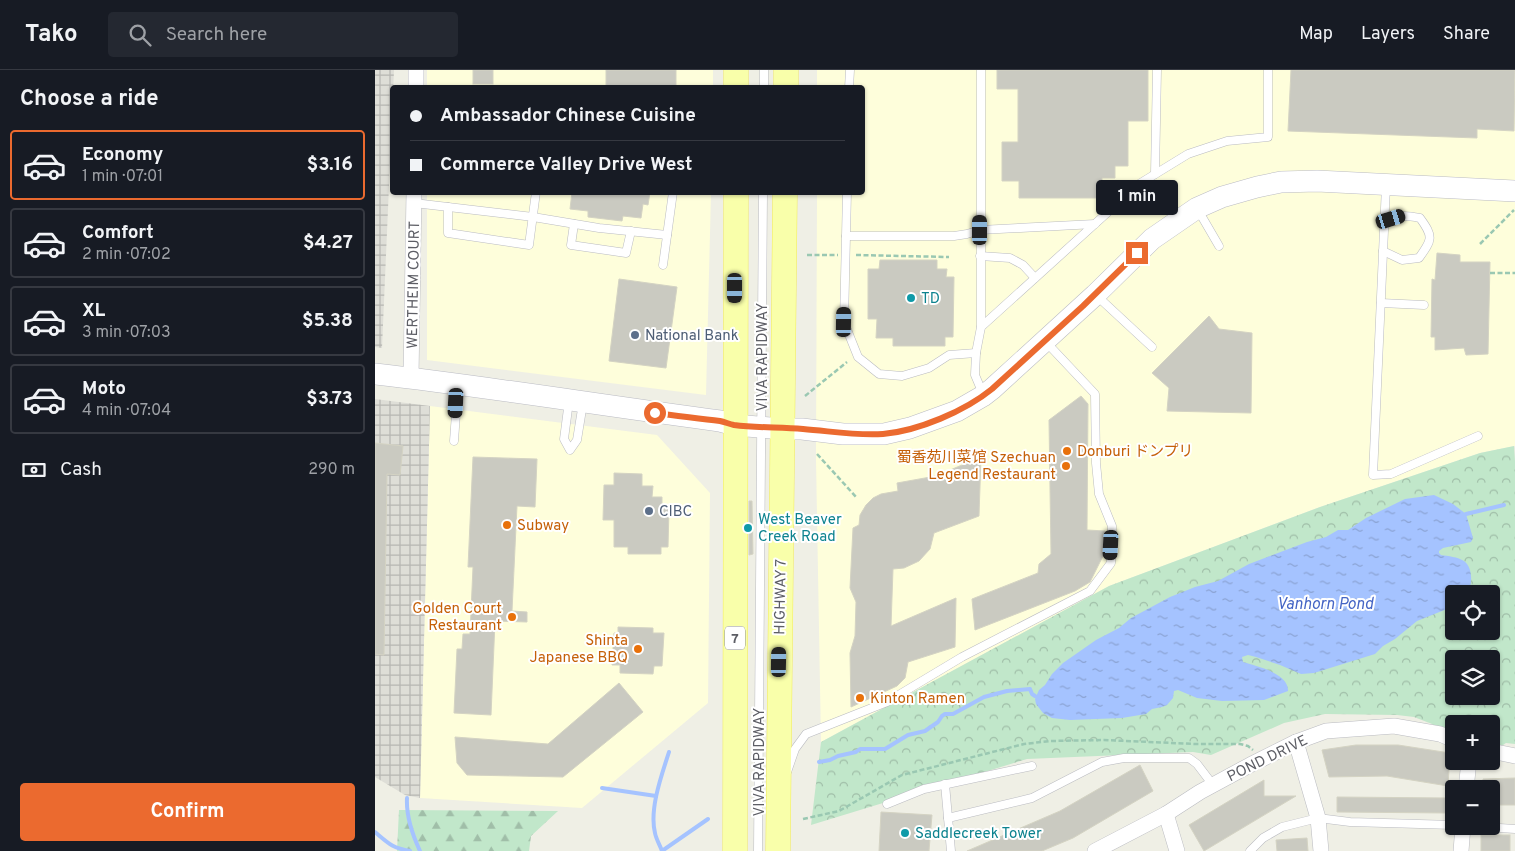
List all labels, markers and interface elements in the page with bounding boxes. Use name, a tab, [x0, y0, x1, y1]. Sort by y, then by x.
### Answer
search box	[108, 12, 458, 57]
text: Tako	[25, 20, 78, 50]
icon: search	[126, 21, 154, 49]
text: Search here	[166, 23, 267, 47]
text: Map	[1299, 23, 1333, 46]
text: Layers	[1361, 23, 1415, 46]
text: Share	[1443, 23, 1490, 46]
text: Choose a ride	[20, 86, 158, 113]
text: Ambassador Chinese Cuisine	[440, 104, 696, 128]
icon: car	[22, 143, 67, 188]
text: Economy	[82, 143, 163, 167]
text: $3.16	[307, 153, 353, 177]
text: Commerce Valley Drive West	[440, 153, 693, 177]
text: 1 min · 07:01	[82, 167, 163, 187]
callout: 1 min	[1096, 180, 1178, 216]
text: 1 min	[1118, 187, 1156, 207]
car	[1374, 207, 1407, 231]
car	[972, 215, 987, 245]
icon: car	[22, 221, 67, 266]
text: Comfort	[82, 221, 154, 245]
street label: WERTHEIM COURT	[404, 221, 425, 349]
text: $4.27	[303, 231, 353, 255]
route end	[1126, 242, 1148, 264]
text: 2 min · 07:02	[82, 245, 171, 265]
car	[727, 273, 742, 303]
place label: TD	[921, 290, 940, 309]
marker: TD	[905, 292, 917, 304]
icon: car	[22, 299, 67, 344]
text: XL	[82, 299, 105, 323]
street label: VIVA RAPIDWAY	[754, 302, 773, 411]
car	[836, 307, 851, 337]
text: $5.38	[302, 309, 353, 333]
text: 3 min · 07:03	[82, 323, 171, 343]
place label: National Bank	[645, 327, 739, 346]
marker: National Bank	[629, 329, 641, 341]
icon: car	[22, 377, 67, 422]
text: Moto	[82, 377, 126, 401]
text: $3.73	[306, 387, 353, 411]
car	[447, 388, 464, 418]
text: 4 min · 07:04	[82, 401, 171, 421]
route start	[644, 402, 666, 424]
place label: Donburi ドンプリ	[1077, 443, 1193, 462]
marker: Donburi ドンプリ	[1061, 445, 1073, 457]
place label: 蜀香苑川菜馆 Szechuan Legend Restaurant	[897, 449, 1056, 485]
icon: cash	[20, 456, 48, 484]
text: Cash	[60, 458, 102, 482]
text: 290 m	[308, 460, 355, 480]
marker: 蜀香苑川菜馆 Szechuan Legend Restaurant	[1060, 460, 1072, 472]
place label: CIBC	[659, 503, 692, 522]
marker: CIBC	[643, 505, 655, 517]
place label: West Beaver Creek Road	[758, 511, 842, 547]
place label: Subway	[517, 517, 569, 536]
marker: Subway	[501, 519, 513, 531]
marker: West Beaver Creek Road	[742, 522, 754, 534]
car	[1102, 530, 1119, 560]
street label: HIGHWAY 7	[771, 559, 792, 635]
map controls	[1445, 585, 1500, 835]
button: locate	[1445, 585, 1500, 640]
water label: Vanhorn Pond	[1277, 595, 1374, 615]
place label: Golden Court Restaurant	[412, 600, 502, 636]
marker: Golden Court Restaurant	[506, 611, 518, 623]
road number: 7	[725, 626, 745, 650]
place label: Shinta Japanese BBQ	[529, 632, 628, 668]
marker: Shinta Japanese BBQ	[632, 643, 644, 655]
car	[771, 647, 786, 677]
button: layers	[1445, 650, 1500, 705]
place label: Kinton Ramen	[870, 690, 965, 709]
marker: Kinton Ramen	[854, 692, 866, 704]
street label: VIVA RAPIDWAY	[751, 707, 770, 816]
button: +	[1445, 715, 1500, 770]
street label: POND DRIVE	[1224, 732, 1311, 787]
button: −	[1445, 780, 1500, 835]
button: Confirm	[20, 783, 355, 841]
place label: Saddlecreek Tower	[915, 825, 1042, 844]
marker: Saddlecreek Tower	[899, 827, 911, 839]

